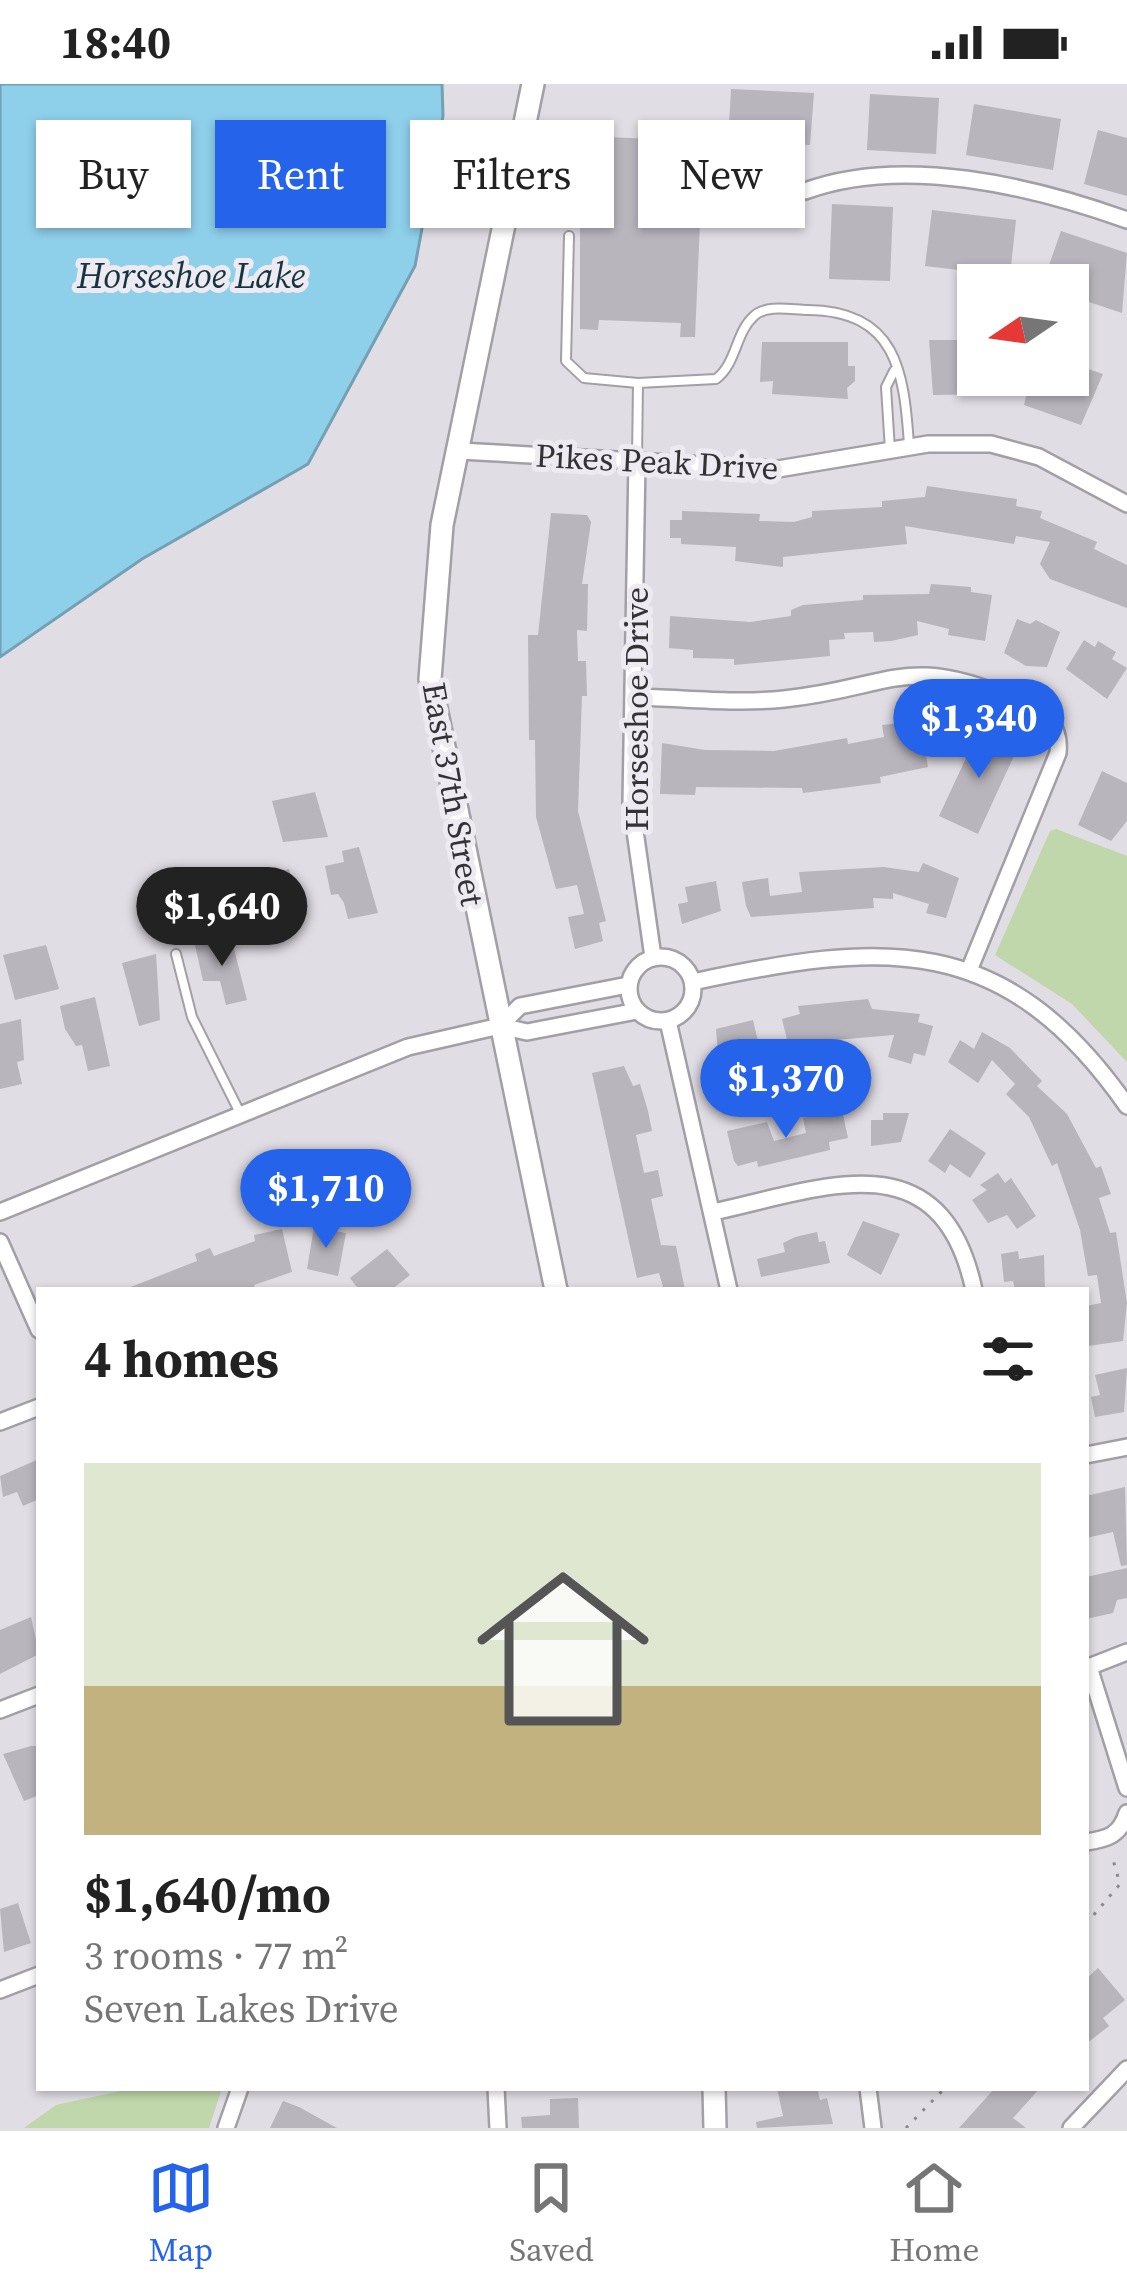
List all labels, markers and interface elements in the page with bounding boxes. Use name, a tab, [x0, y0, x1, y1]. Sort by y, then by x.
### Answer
text: 18:40	[60, 11, 171, 73]
chip: Buy	[36, 120, 191, 228]
chip: Rent	[215, 120, 386, 228]
chip: Filters	[410, 120, 614, 228]
chip: New	[638, 120, 805, 228]
water label: Horseshoe Lake	[76, 251, 306, 300]
north arrow	[957, 264, 1089, 396]
map controls	[957, 264, 1089, 396]
street label: Pikes Peak Drive	[534, 433, 780, 490]
street label: Horseshoe Drive	[614, 587, 659, 831]
street label: East 37th Street	[412, 679, 495, 910]
pin: $1,340	[881, 679, 1077, 781]
text: $1,340	[920, 691, 1038, 744]
pin: $1,640	[124, 867, 320, 969]
text: $1,640	[163, 879, 281, 932]
pin: $1,370	[688, 1039, 884, 1141]
text: $1,370	[727, 1051, 845, 1104]
pin: $1,710	[228, 1149, 424, 1251]
text: $1,710	[267, 1161, 385, 1214]
text: 4 homes	[84, 1324, 279, 1394]
icon: filters	[975, 1326, 1041, 1392]
icon: home	[455, 1541, 671, 1757]
text: $1,640/mo	[84, 1859, 331, 1929]
text: 3 rooms · 77 m²	[84, 1929, 348, 1982]
text: Seven Lakes Drive	[84, 1982, 399, 2035]
tab: Map	[148, 2155, 214, 2272]
tab: Saved	[509, 2155, 594, 2272]
tab: Home	[889, 2155, 979, 2272]

